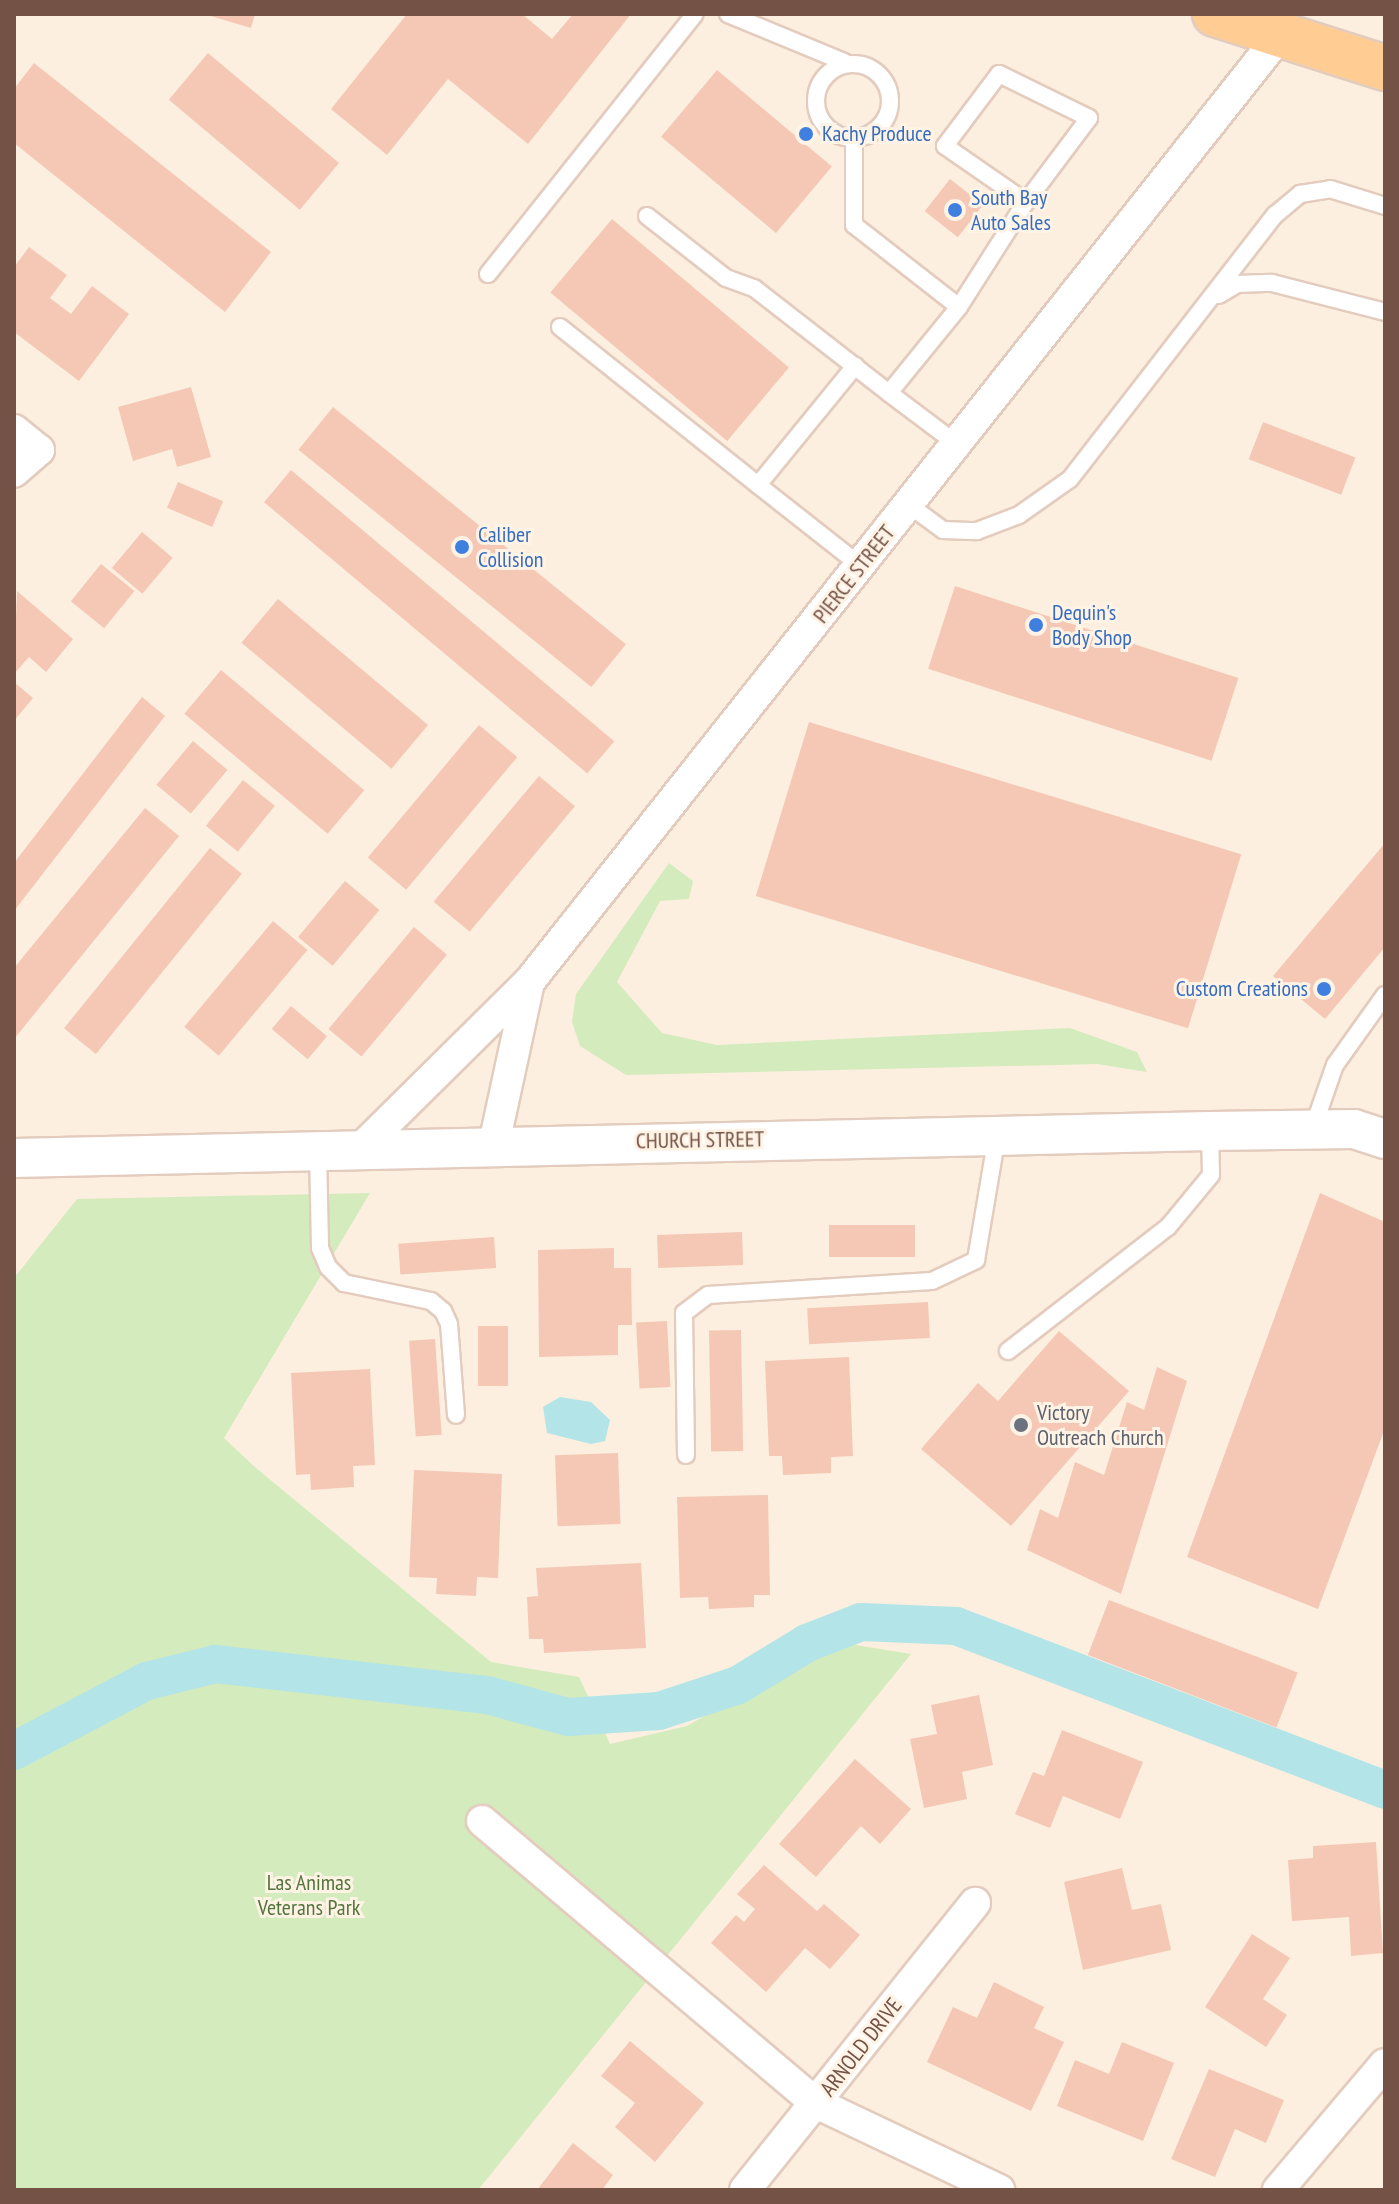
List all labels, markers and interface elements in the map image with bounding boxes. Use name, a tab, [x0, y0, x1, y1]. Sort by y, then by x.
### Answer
place label: Kachy Produce	[822, 121, 932, 147]
marker: Kachy Produce	[797, 125, 815, 143]
place label: South Bay Auto Sales	[971, 184, 1051, 236]
marker: South Bay Auto Sales	[946, 201, 964, 219]
street label: PIERCE STREET	[808, 520, 900, 628]
place label: Caliber Collision	[478, 521, 543, 572]
marker: Caliber Collision	[453, 538, 471, 556]
place label: Dequin's Body Shop	[1052, 599, 1132, 650]
marker: Dequin's Body Shop	[1027, 616, 1045, 634]
place label: Custom Creations	[1176, 976, 1308, 1002]
marker: Custom Creations	[1315, 980, 1333, 998]
street label: CHURCH STREET	[636, 1126, 764, 1154]
place label: Victory Outreach Church	[1037, 1399, 1164, 1450]
marker: Victory Outreach Church	[1012, 1416, 1030, 1434]
park label: Las Animas Veterans Park	[258, 1869, 360, 1920]
street label: ARNOLD DRIVE	[815, 1993, 907, 2101]

